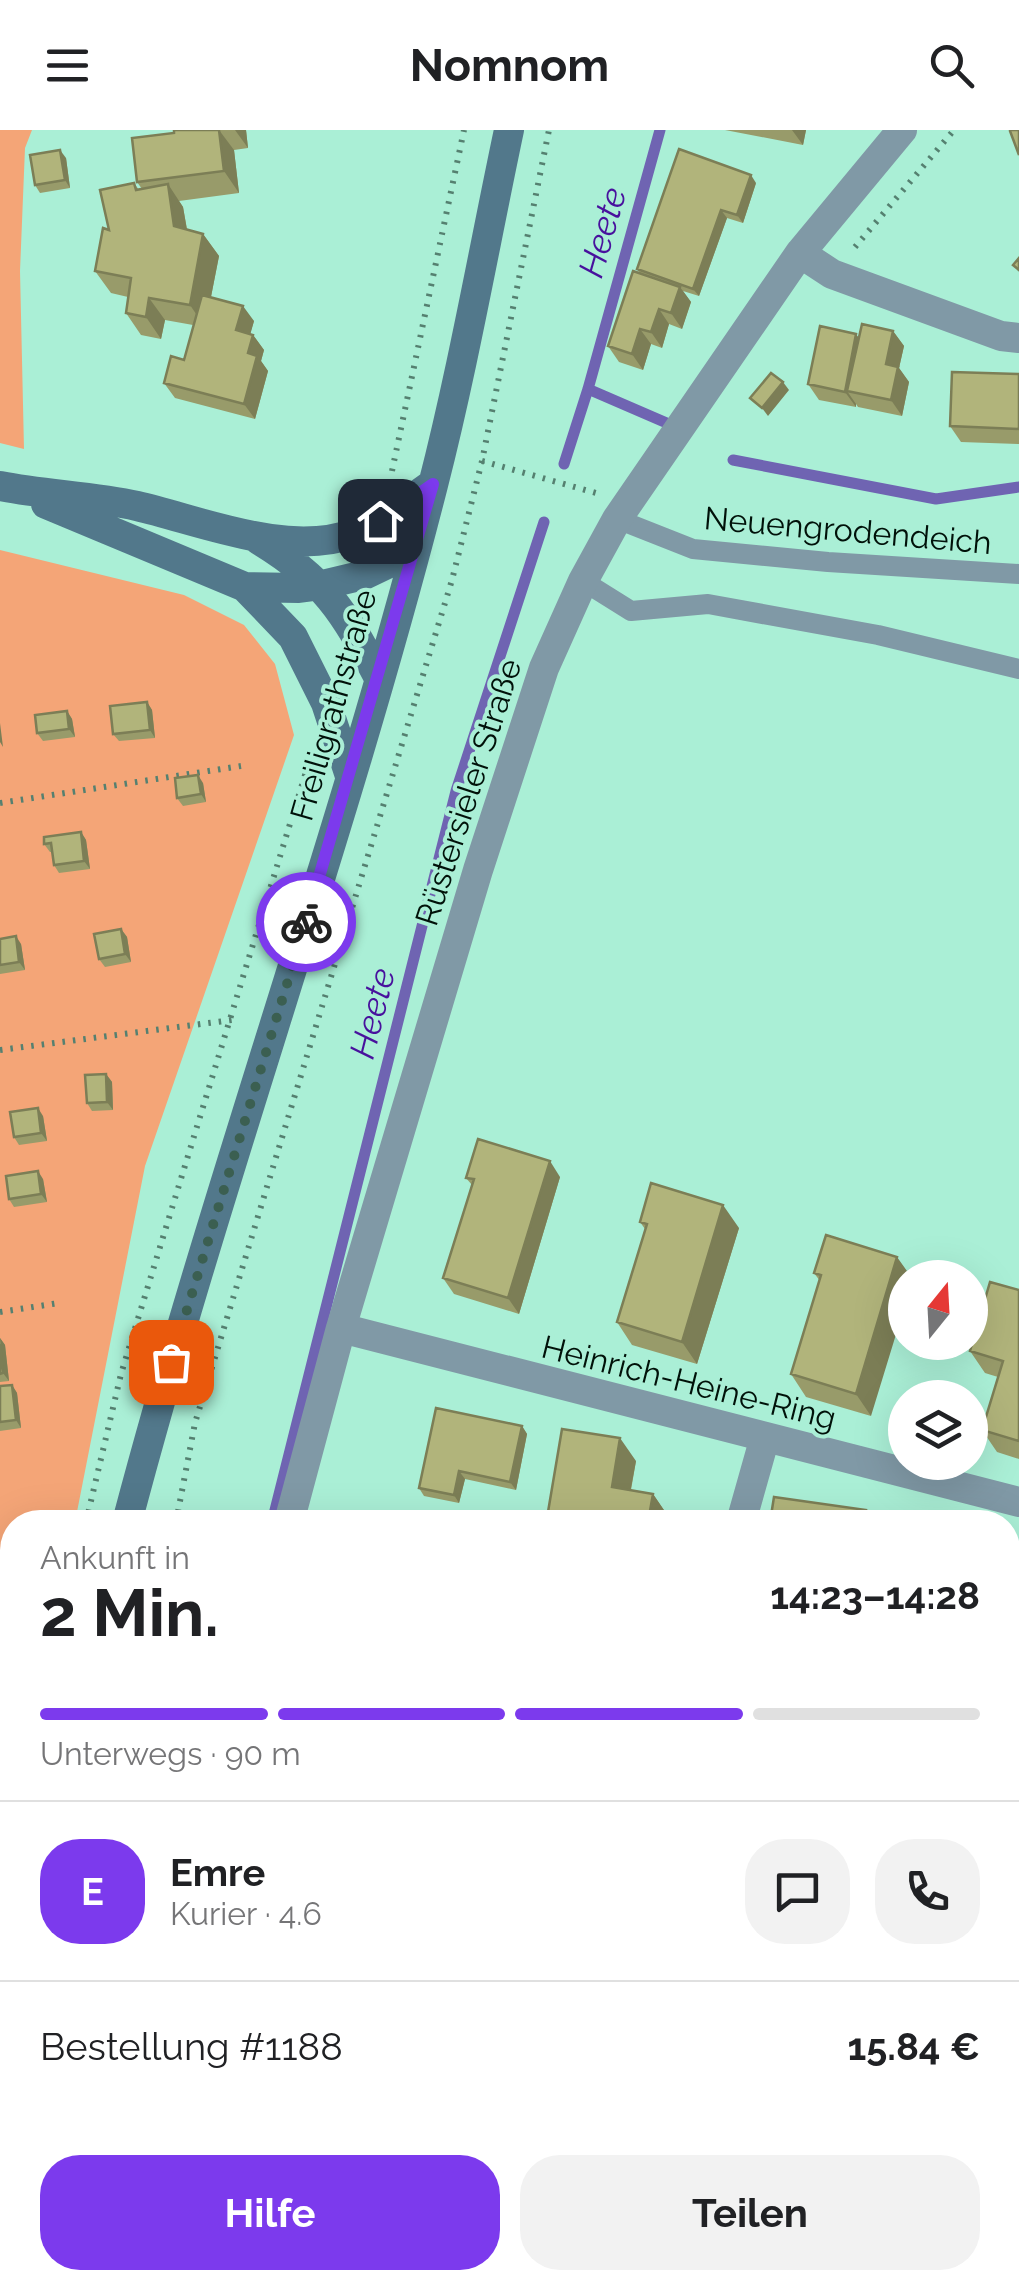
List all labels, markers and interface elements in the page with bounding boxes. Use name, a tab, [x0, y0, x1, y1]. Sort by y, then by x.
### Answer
icon: menu	[40, 38, 95, 93]
icon: search	[924, 38, 979, 93]
text: Nomnom	[410, 39, 609, 92]
water label: Heete	[570, 182, 634, 282]
pin	[338, 479, 423, 564]
icon: home	[353, 494, 408, 549]
street label: Neuengrodendeich	[703, 499, 993, 561]
street label: Freiligrathstraße	[282, 585, 384, 825]
street label: Rüstersieler Straße	[407, 654, 529, 930]
courier	[256, 872, 356, 972]
icon: bike	[279, 895, 334, 950]
water label: Heete	[341, 964, 403, 1062]
north arrow	[888, 1260, 988, 1360]
map controls	[888, 1260, 988, 1480]
pin	[129, 1320, 214, 1405]
street label: Heinrich-Heine-Ring	[538, 1328, 840, 1436]
icon: bag	[144, 1335, 199, 1390]
button: layers	[888, 1380, 988, 1480]
text: Ankunft in	[40, 1539, 190, 1576]
text: 14:23–14:28	[770, 1573, 980, 1618]
text: 2 Min.	[40, 1575, 219, 1651]
text: Unterwegs · 90 m	[40, 1735, 301, 1772]
button: chat	[745, 1839, 850, 1944]
button: phone	[875, 1839, 980, 1944]
text: Emre	[170, 1850, 265, 1895]
text: E	[81, 1869, 104, 1914]
text: Kurier · 4.6	[170, 1895, 322, 1932]
text: Bestellung #1188	[40, 2024, 343, 2069]
text: 15.84 €	[848, 2024, 980, 2069]
button: Hilfe	[40, 2155, 500, 2270]
button: Teilen	[520, 2155, 980, 2270]

